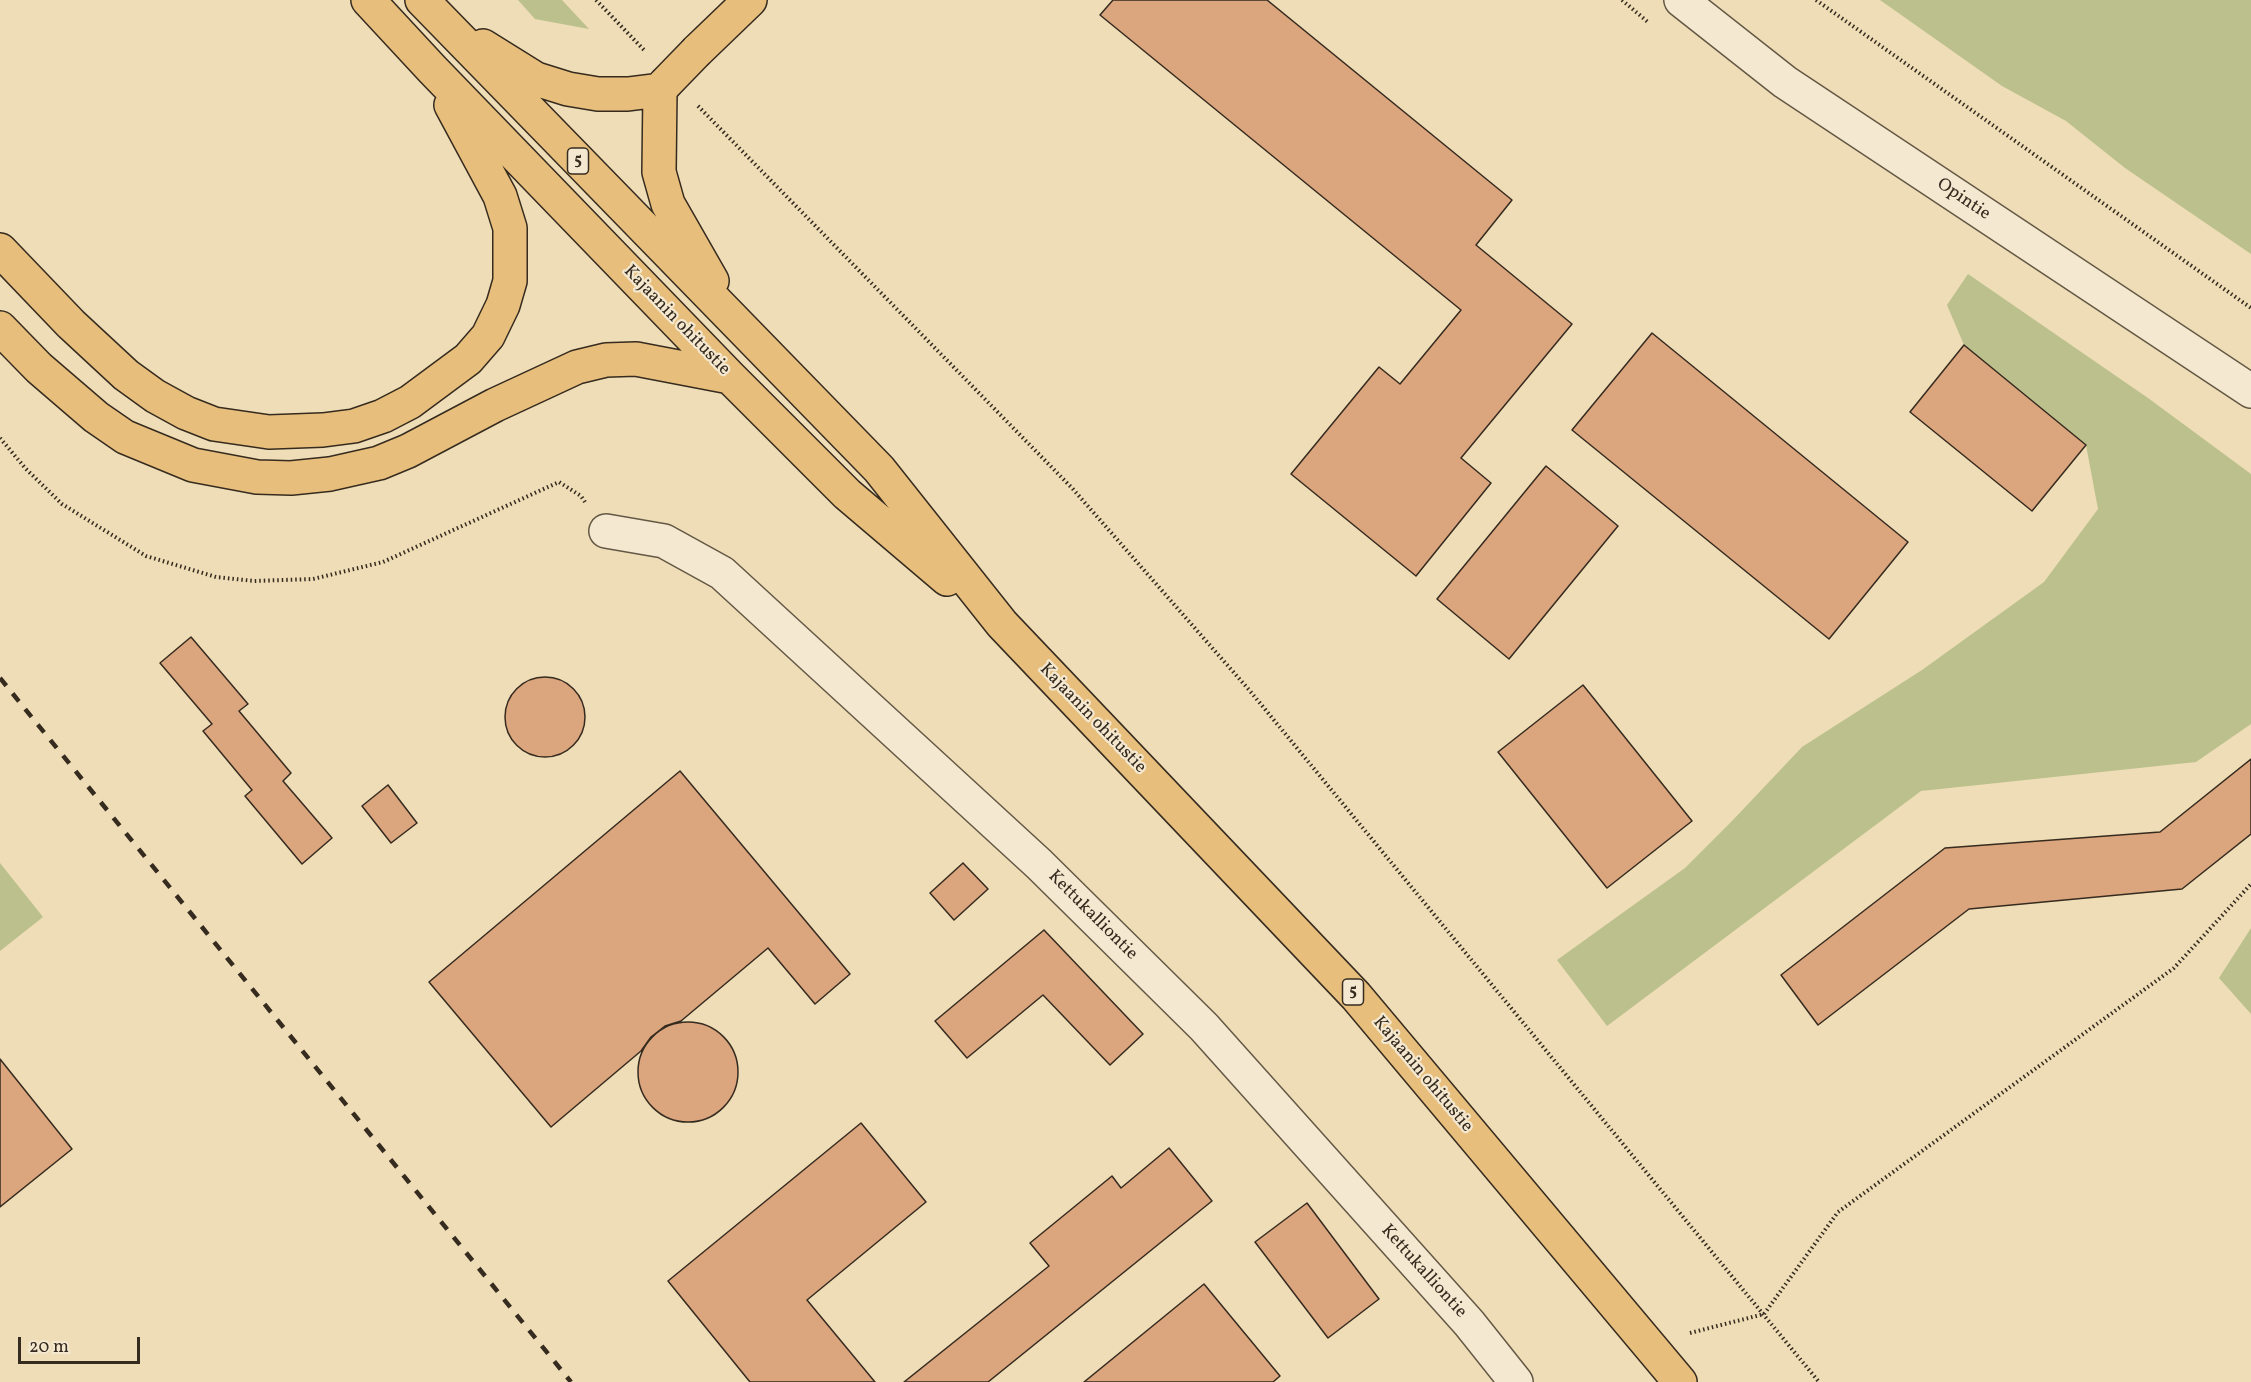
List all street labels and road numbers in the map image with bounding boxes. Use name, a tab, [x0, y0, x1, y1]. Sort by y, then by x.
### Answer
road number: 5	[568, 148, 588, 174]
street label: Opintie	[1932, 174, 1994, 226]
street label: Kajaanin ohitustie	[618, 261, 734, 381]
street label: Kajaanin ohitustie	[1034, 659, 1150, 779]
street label: Kettukalliontie	[1043, 867, 1141, 965]
road number: 5	[1342, 979, 1364, 1005]
street label: Kajaanin ohitustie	[1367, 1013, 1477, 1137]
street label: Kettukalliontie	[1375, 1221, 1471, 1323]

